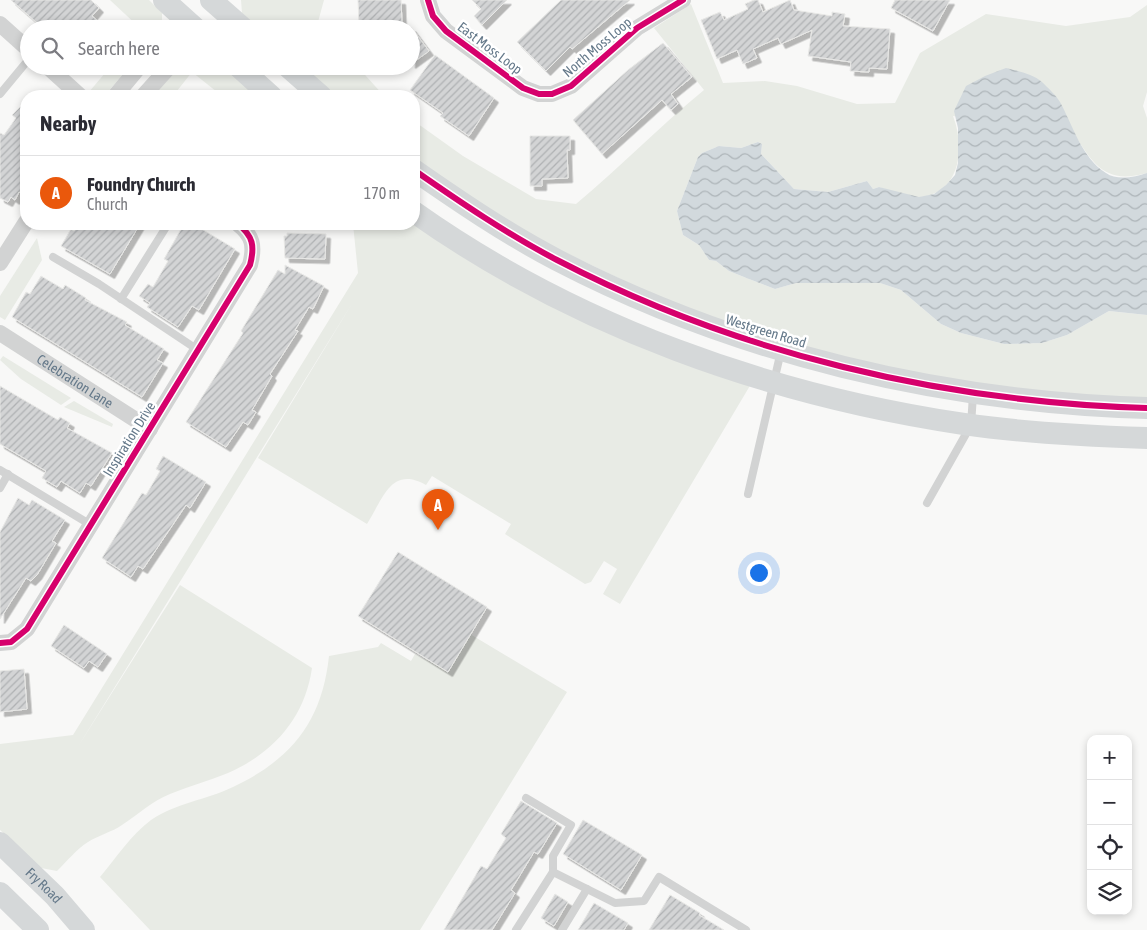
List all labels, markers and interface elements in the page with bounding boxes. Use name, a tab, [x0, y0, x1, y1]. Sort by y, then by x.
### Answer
street label: North Moss Loop	[559, 13, 635, 80]
street label: East Moss Loop	[455, 19, 526, 78]
search box	[20, 20, 420, 75]
icon: search	[38, 34, 66, 62]
text: Search here	[78, 37, 160, 59]
text: Nearby	[40, 111, 96, 135]
text: Foundry Church	[87, 173, 195, 195]
text: A	[52, 184, 60, 202]
text: 170 m	[364, 184, 400, 202]
text: Church	[87, 195, 128, 213]
street label: Westgreen Road	[724, 311, 808, 351]
street label: Celebration Lane	[34, 351, 116, 411]
street label: Inspiration Drive	[100, 399, 158, 479]
pin: A	[422, 489, 454, 530]
your location	[746, 560, 772, 586]
map controls	[1087, 735, 1132, 915]
button: +	[1087, 735, 1132, 780]
button: −	[1087, 780, 1132, 825]
button: locate	[1087, 825, 1132, 870]
street label: Fry Road	[23, 864, 65, 906]
button: layers	[1087, 870, 1132, 915]

